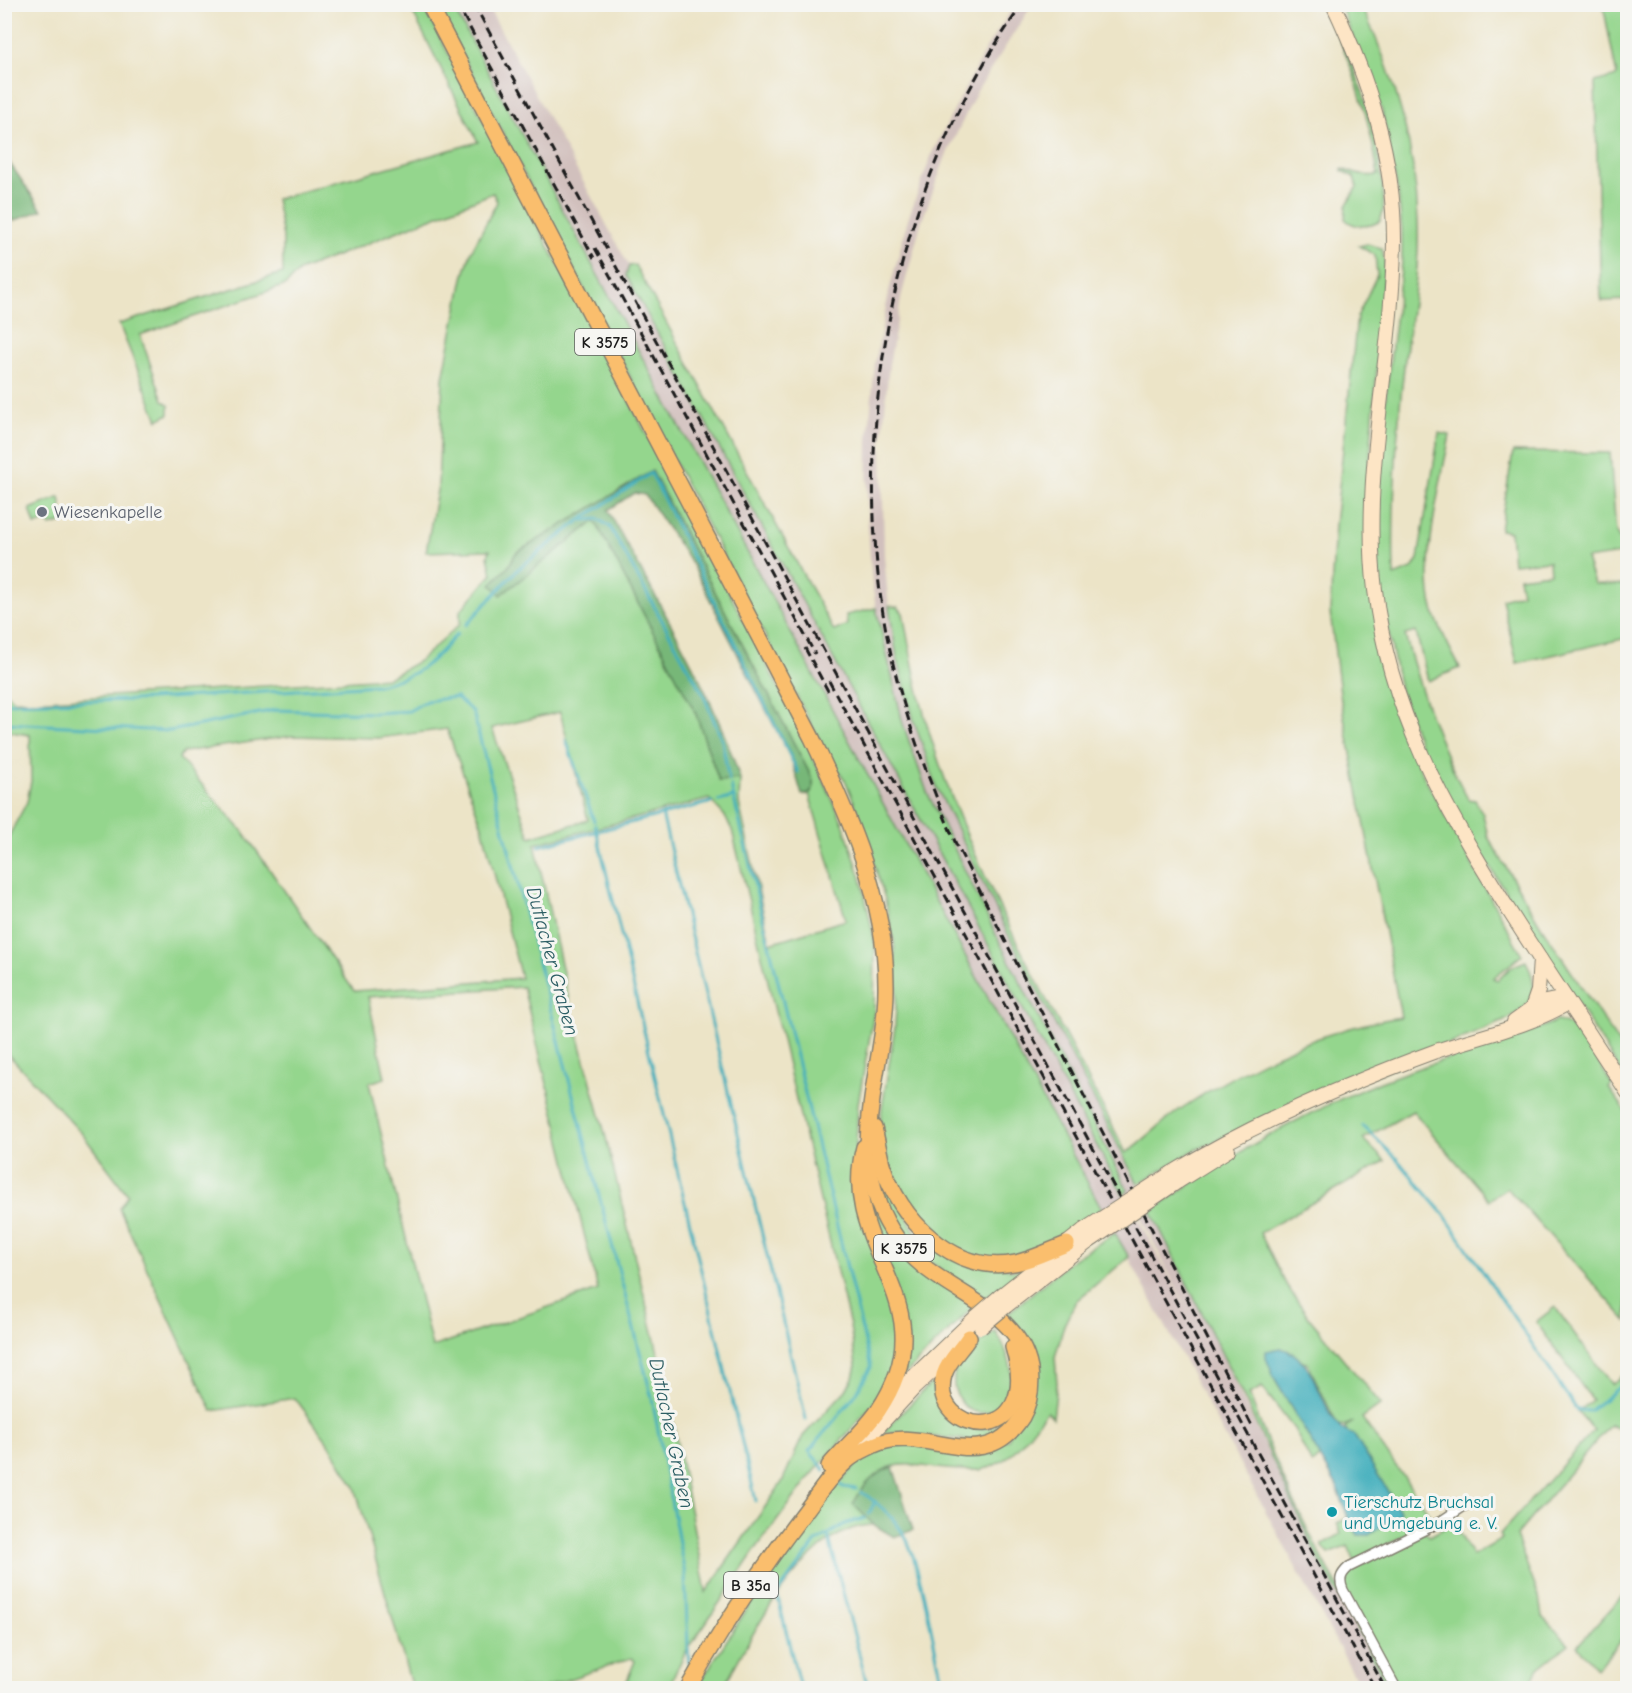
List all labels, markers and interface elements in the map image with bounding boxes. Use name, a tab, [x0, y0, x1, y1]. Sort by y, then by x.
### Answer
road number: K 3575	[575, 329, 635, 355]
place label: Wiesenkapelle	[54, 502, 162, 523]
marker: Wiesenkapelle	[35, 505, 49, 519]
water label: Dutlacher Graben	[522, 884, 583, 1038]
road number: K 3575	[874, 1235, 934, 1261]
water label: Dutlacher Graben	[644, 1356, 699, 1510]
place label: Tierschutz Bruchsal und Umgebung e. V.	[1344, 1492, 1498, 1534]
marker: Tierschutz Bruchsal und Umgebung e. V.	[1325, 1505, 1339, 1519]
road number: B 35a	[724, 1572, 778, 1598]

